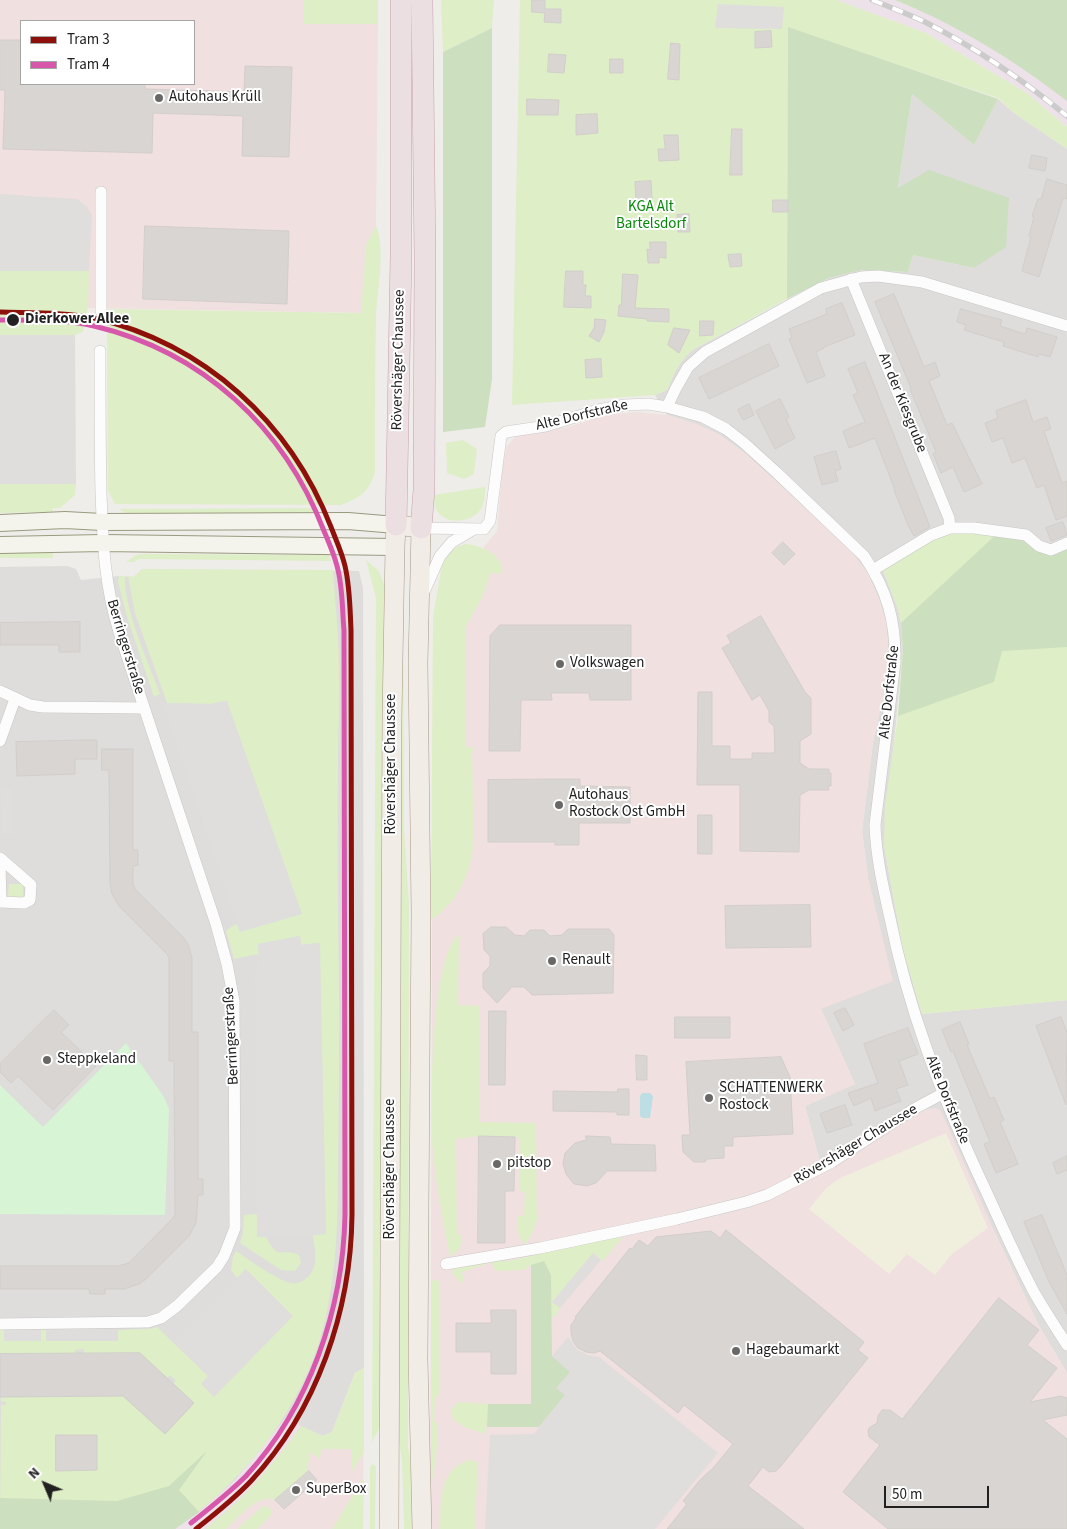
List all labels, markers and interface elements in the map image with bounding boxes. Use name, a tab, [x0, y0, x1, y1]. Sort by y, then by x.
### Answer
legend	[20, 20, 195, 85]
text: Tram 3	[67, 29, 110, 50]
text: Tram 4	[67, 54, 110, 75]
place label: Autohaus Krüll	[169, 89, 261, 107]
marker: Autohaus Krüll	[153, 92, 165, 104]
park label: KGA Alt Bartelsdorf	[616, 199, 686, 234]
street label: Rövershäger Chaussee	[389, 289, 409, 431]
place label: Dierkower Allee	[25, 311, 129, 329]
marker: Dierkower Allee	[5, 312, 21, 328]
street label: An der Kiesgrube	[874, 350, 930, 456]
street label: Alte Dorfstraße	[534, 397, 630, 435]
street label: Berringerstraße	[102, 597, 148, 697]
street label: Alte Dorfstraße	[876, 644, 904, 740]
place label: Volkswagen	[570, 655, 644, 673]
marker: Volkswagen	[554, 658, 566, 670]
street label: Rövershäger Chaussee	[383, 694, 401, 834]
place label: Autohaus Rostock Ost GmbH	[569, 787, 686, 822]
marker: Autohaus Rostock Ost GmbH	[553, 799, 565, 811]
place label: Renault	[562, 952, 611, 970]
marker: Renault	[546, 955, 558, 967]
street label: Berringerstraße	[220, 987, 244, 1085]
place label: Steppkeland	[57, 1051, 136, 1069]
street label: Alte Dorfstraße	[921, 1053, 973, 1147]
marker: Steppkeland	[41, 1054, 53, 1066]
place label: SCHATTENWERK Rostock	[719, 1080, 823, 1115]
marker: SCHATTENWERK Rostock	[703, 1092, 715, 1104]
street label: Rövershäger Chaussee	[382, 1099, 400, 1239]
street label: Rövershäger Chaussee	[791, 1101, 921, 1189]
place label: pitstop	[507, 1155, 551, 1173]
marker: pitstop	[491, 1158, 503, 1170]
place label: Hagebaumarkt	[746, 1342, 839, 1360]
marker: Hagebaumarkt	[730, 1345, 742, 1357]
north arrow	[20, 1459, 70, 1509]
text: N	[24, 1463, 45, 1484]
scale bar	[887, 1476, 992, 1508]
place label: SuperBox	[306, 1481, 367, 1499]
marker: SuperBox	[290, 1484, 302, 1496]
text: 50 m	[892, 1484, 922, 1505]

